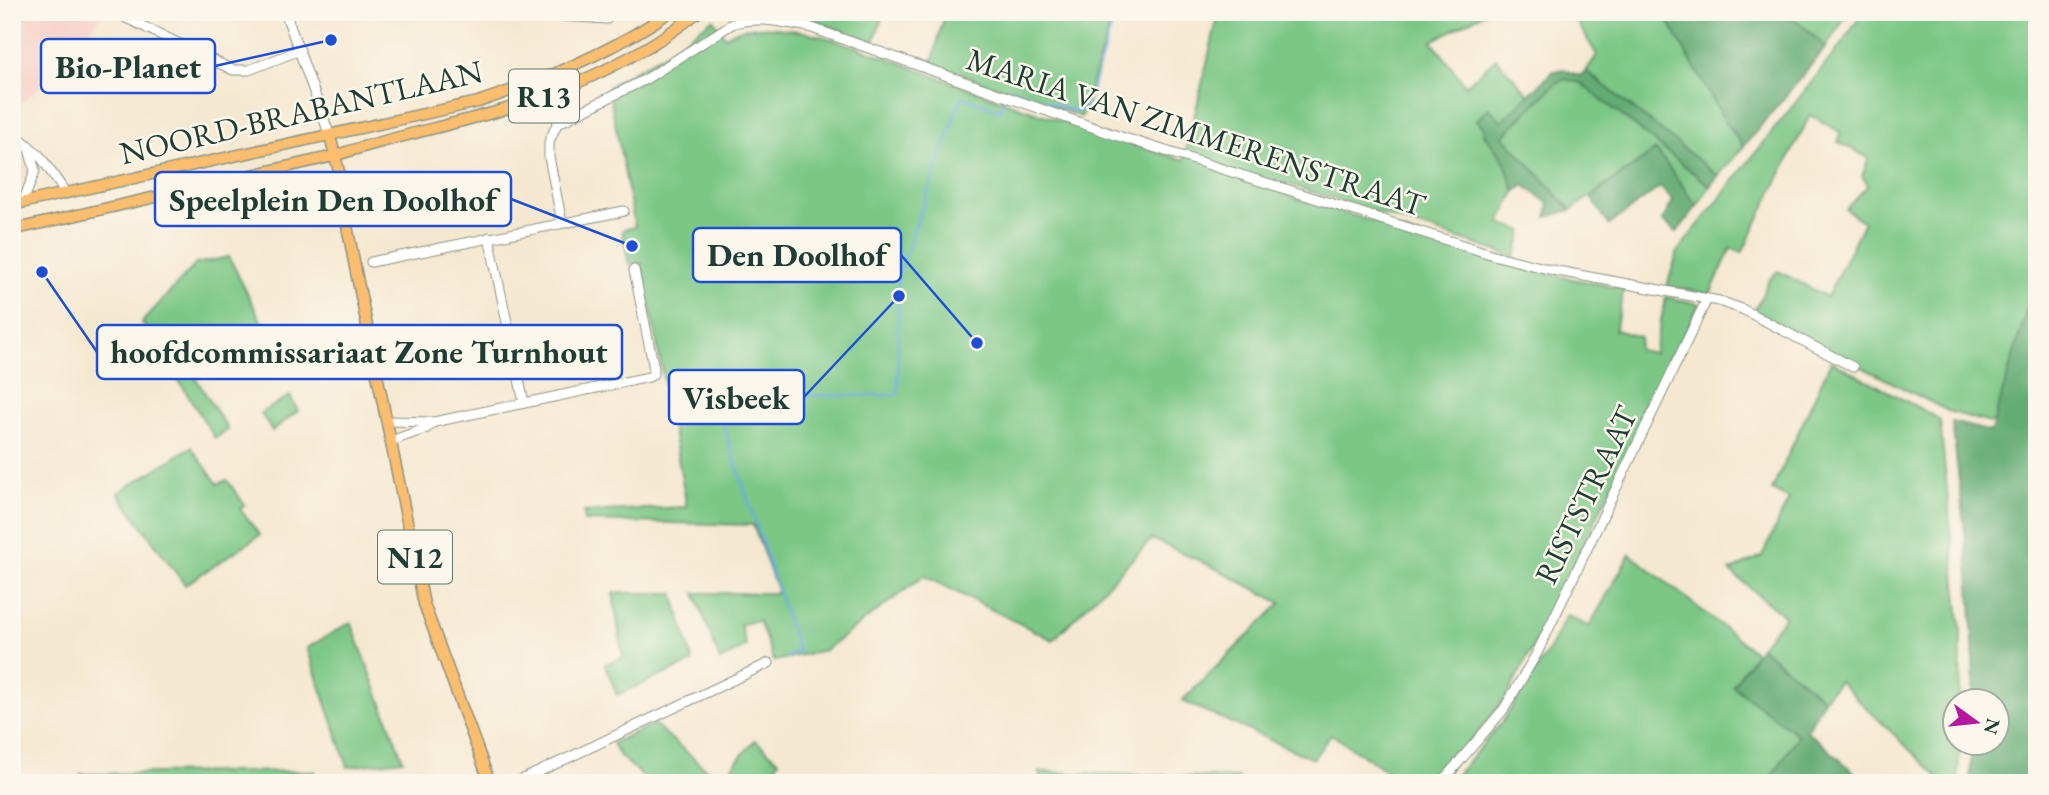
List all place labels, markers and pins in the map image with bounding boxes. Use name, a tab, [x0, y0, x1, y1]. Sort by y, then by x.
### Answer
callout: Bio-Planet	[41, 39, 215, 93]
callout: Speelplein Den Doolhof	[155, 172, 511, 226]
callout: Den Doolhof	[693, 228, 901, 282]
callout: hoofdcommissariaat Zone Turnhout	[97, 325, 622, 379]
callout: Visbeek	[669, 370, 804, 424]

